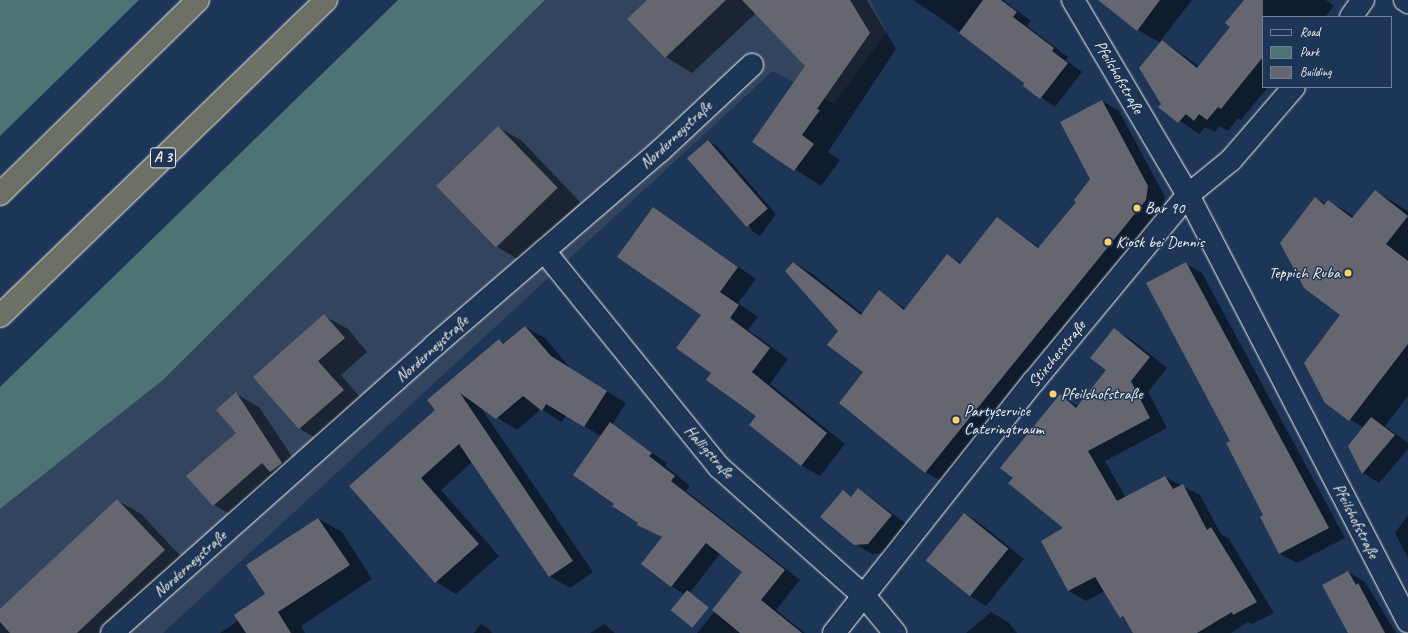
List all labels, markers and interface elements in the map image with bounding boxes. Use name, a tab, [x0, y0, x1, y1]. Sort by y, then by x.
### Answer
legend	[1262, 16, 1392, 88]
text: Road	[1300, 24, 1320, 40]
street label: Pfeilshofstraße	[1090, 37, 1148, 117]
text: Park	[1300, 44, 1319, 60]
text: Building	[1300, 64, 1332, 80]
street label: Norderneystraße	[636, 97, 716, 173]
road number: A 3	[149, 145, 177, 171]
place label: Bar 90	[1145, 198, 1184, 218]
marker: Bar 90	[1132, 203, 1142, 213]
place label: Kiosk bei Dennis	[1116, 232, 1204, 252]
marker: Kiosk bei Dennis	[1103, 237, 1113, 247]
place label: Teppich Ruba	[1269, 263, 1340, 283]
marker: Teppich Ruba	[1343, 268, 1353, 278]
street label: Norderneystraße	[392, 311, 472, 387]
street label: Stixchesstraße	[1024, 317, 1090, 391]
place label: Pfeilshofstraße	[1061, 384, 1142, 404]
marker: Pfeilshofstraße	[1048, 389, 1058, 399]
place label: Partyservice Cateringtraum	[964, 401, 1044, 439]
marker: Partyservice Cateringtraum	[951, 415, 961, 425]
street label: Halligstraße	[680, 422, 738, 482]
street label: Pfeilshofstraße	[1329, 480, 1383, 562]
street label: Norderneystraße	[150, 526, 230, 602]

